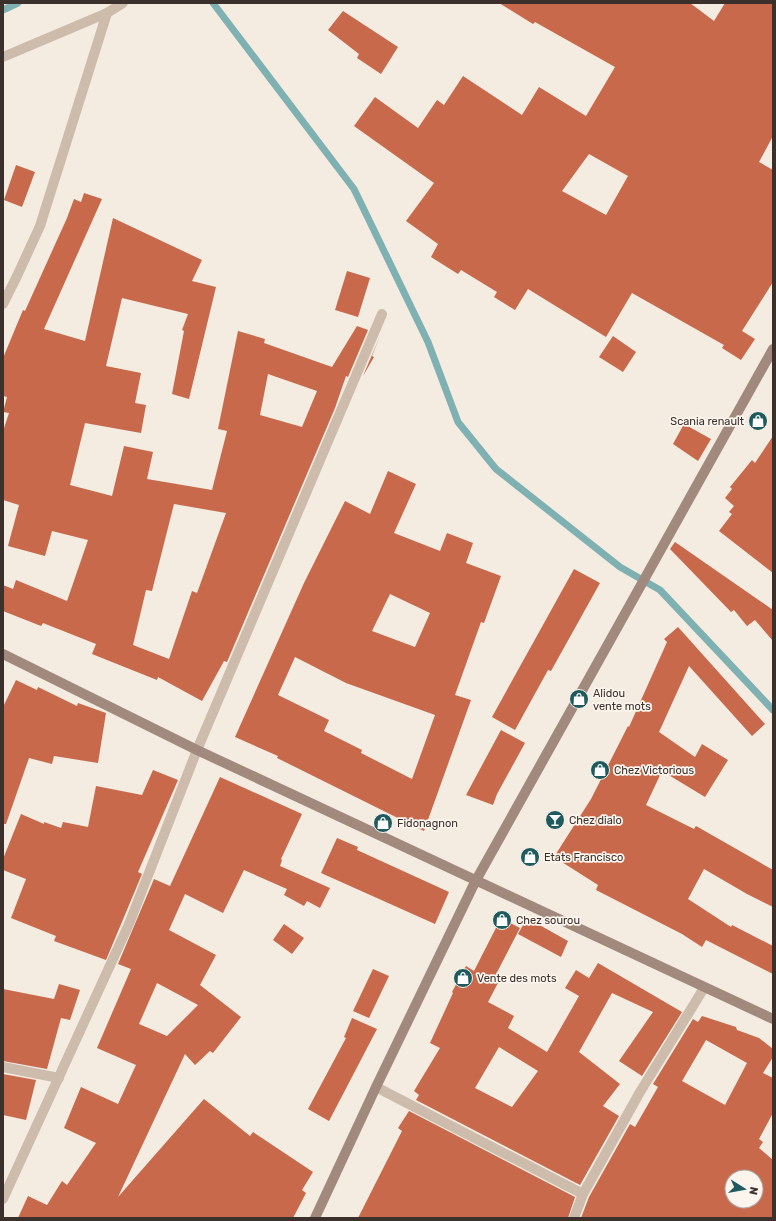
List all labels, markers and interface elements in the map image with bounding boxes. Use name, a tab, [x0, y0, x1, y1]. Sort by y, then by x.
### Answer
shop icon: Scania renault	[747, 410, 769, 432]
place label: Scania renault	[670, 415, 745, 428]
place label: Alidou vente mots	[593, 687, 651, 713]
shop icon: Alidou vente mots	[568, 688, 590, 710]
shop icon: Chez Victorious	[589, 759, 611, 781]
place label: Chez Victorious	[614, 764, 694, 777]
bar icon: Chez dialo	[544, 809, 566, 831]
shop icon: Fidonagnon	[372, 812, 394, 834]
place label: Chez dialo	[569, 814, 622, 827]
place label: Fidonagnon	[397, 817, 458, 830]
shop icon: Etats Francisco	[519, 846, 541, 868]
place label: Etats Francisco	[544, 851, 623, 864]
shop icon: Chez sourou	[491, 909, 513, 931]
place label: Chez sourou	[516, 914, 580, 927]
shop icon: Vente des mots	[452, 967, 474, 989]
place label: Vente des mots	[477, 972, 557, 985]
north arrow	[724, 1169, 764, 1209]
text: N	[746, 1186, 760, 1196]

